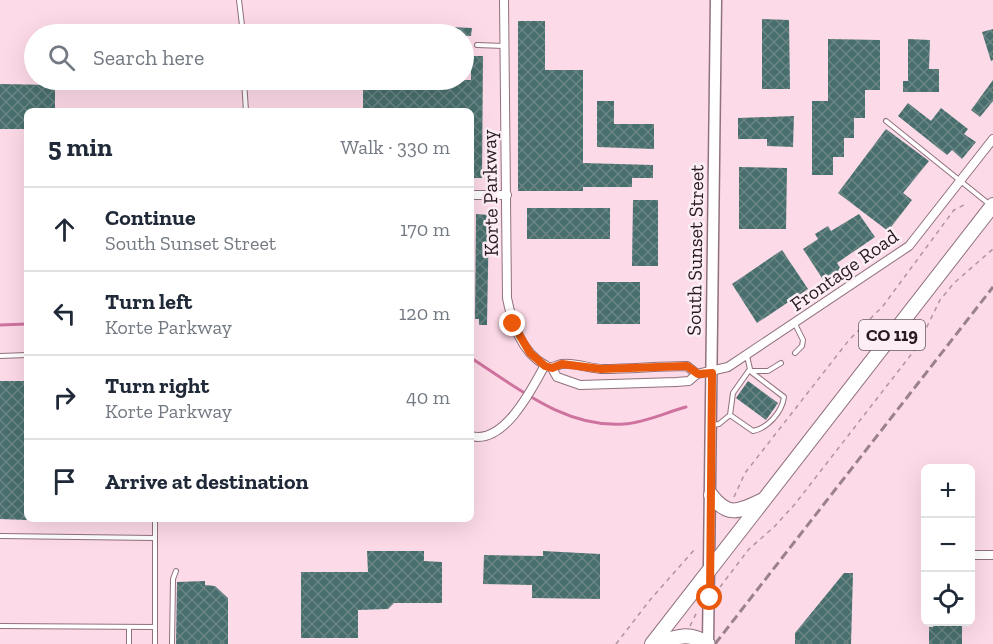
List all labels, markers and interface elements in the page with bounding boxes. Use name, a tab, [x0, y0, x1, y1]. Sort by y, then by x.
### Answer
search box	[24, 24, 474, 90]
icon: search	[45, 41, 78, 74]
text: Search here	[93, 44, 204, 71]
street label: Korte Parkway	[477, 129, 503, 257]
text: 5 min	[48, 131, 112, 163]
text: Walk · 330 m	[340, 135, 450, 159]
street label: South Sunset Street	[682, 164, 709, 336]
text: Continue	[105, 204, 196, 231]
icon: ahead	[48, 213, 81, 246]
text: 170 m	[400, 217, 450, 241]
street label: Frontage Road	[785, 224, 903, 316]
text: South Sunset Street	[105, 231, 276, 255]
text: Turn left	[105, 288, 192, 315]
icon: left	[48, 297, 81, 330]
text: 120 m	[399, 301, 450, 325]
route end	[499, 310, 525, 336]
text: Korte Parkway	[105, 315, 232, 339]
road number: CO 119	[859, 320, 925, 350]
text: Turn right	[105, 372, 209, 399]
icon: right	[48, 381, 81, 414]
text: 40 m	[406, 385, 450, 409]
text: Korte Parkway	[105, 399, 232, 423]
map controls	[921, 464, 975, 626]
button: +	[921, 464, 975, 518]
icon: arrive	[48, 465, 81, 498]
text: Arrive at destination	[105, 468, 308, 495]
button: −	[921, 518, 975, 572]
button: locate	[921, 572, 975, 626]
route start	[696, 584, 722, 610]

